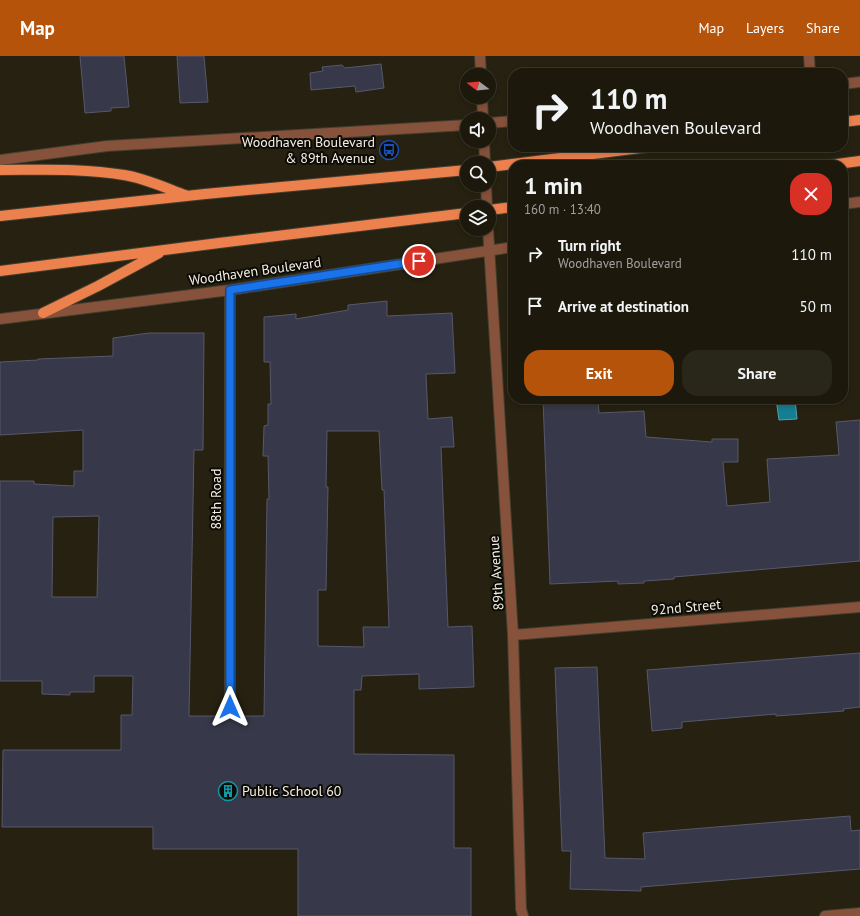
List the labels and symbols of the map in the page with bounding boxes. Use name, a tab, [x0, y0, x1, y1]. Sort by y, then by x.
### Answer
north arrow	[460, 68, 496, 104]
place label: Woodhaven Boulevard & 89th Avenue	[242, 133, 375, 167]
bus stop icon: Woodhaven Boulevard & 89th Avenue	[378, 139, 400, 161]
pin	[402, 244, 436, 278]
street label: Woodhaven Boulevard	[188, 253, 322, 289]
street label: 88th Road	[207, 468, 225, 530]
street label: 89th Avenue	[484, 535, 508, 611]
street label: 92nd Street	[650, 595, 722, 619]
position arrow	[209, 686, 251, 728]
building icon: Public School 60	[217, 780, 239, 802]
place label: Public School 60	[242, 782, 342, 800]

